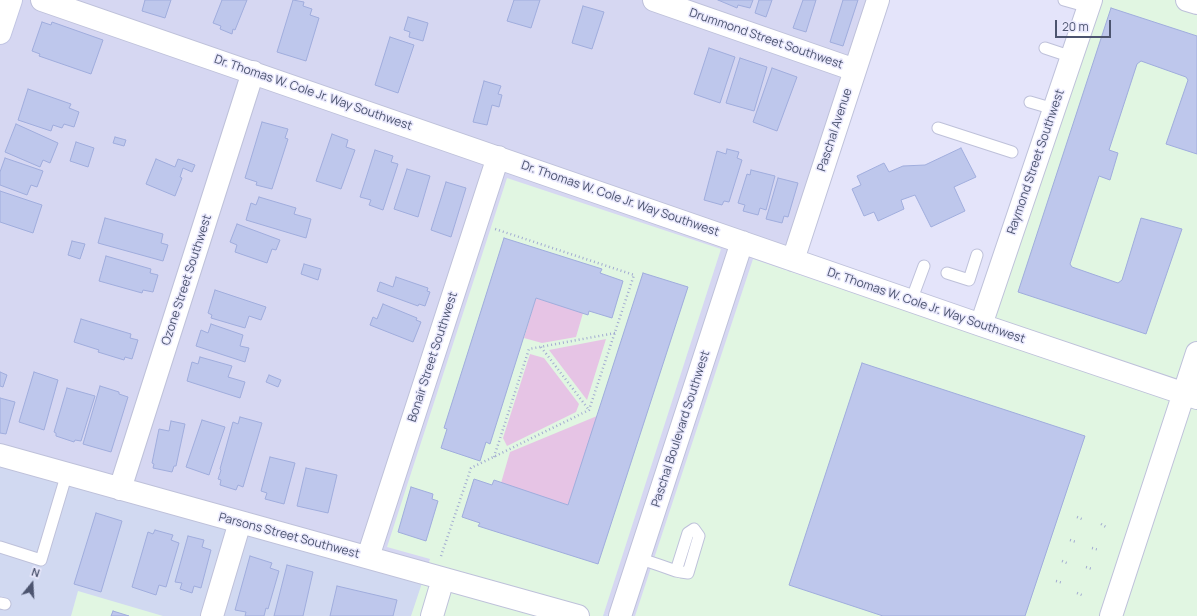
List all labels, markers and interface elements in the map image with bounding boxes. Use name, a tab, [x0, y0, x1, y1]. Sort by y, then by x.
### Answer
street label: Drummond Street Southwest	[687, 6, 845, 72]
scale bar	[1057, 12, 1113, 38]
text: 20 m	[1062, 18, 1089, 35]
street label: Dr. Thomas W. Cole Jr. Way Southwest	[212, 52, 414, 134]
street label: Paschal Avenue	[815, 87, 855, 173]
street label: Raymond Street Southwest	[1004, 88, 1068, 236]
street label: Dr. Thomas W. Cole Jr. Way Southwest	[519, 158, 721, 240]
street label: Ozone Street Southwest	[159, 213, 215, 347]
street label: Dr. Thomas W. Cole Jr. Way Southwest	[825, 265, 1027, 347]
street label: Bonair Street Southwest	[405, 290, 461, 424]
street label: Paschal Boulevard Southwest	[649, 349, 713, 509]
street label: Parsons Street Southwest	[217, 510, 361, 562]
north arrow	[12, 564, 52, 604]
text: N	[30, 564, 42, 580]

